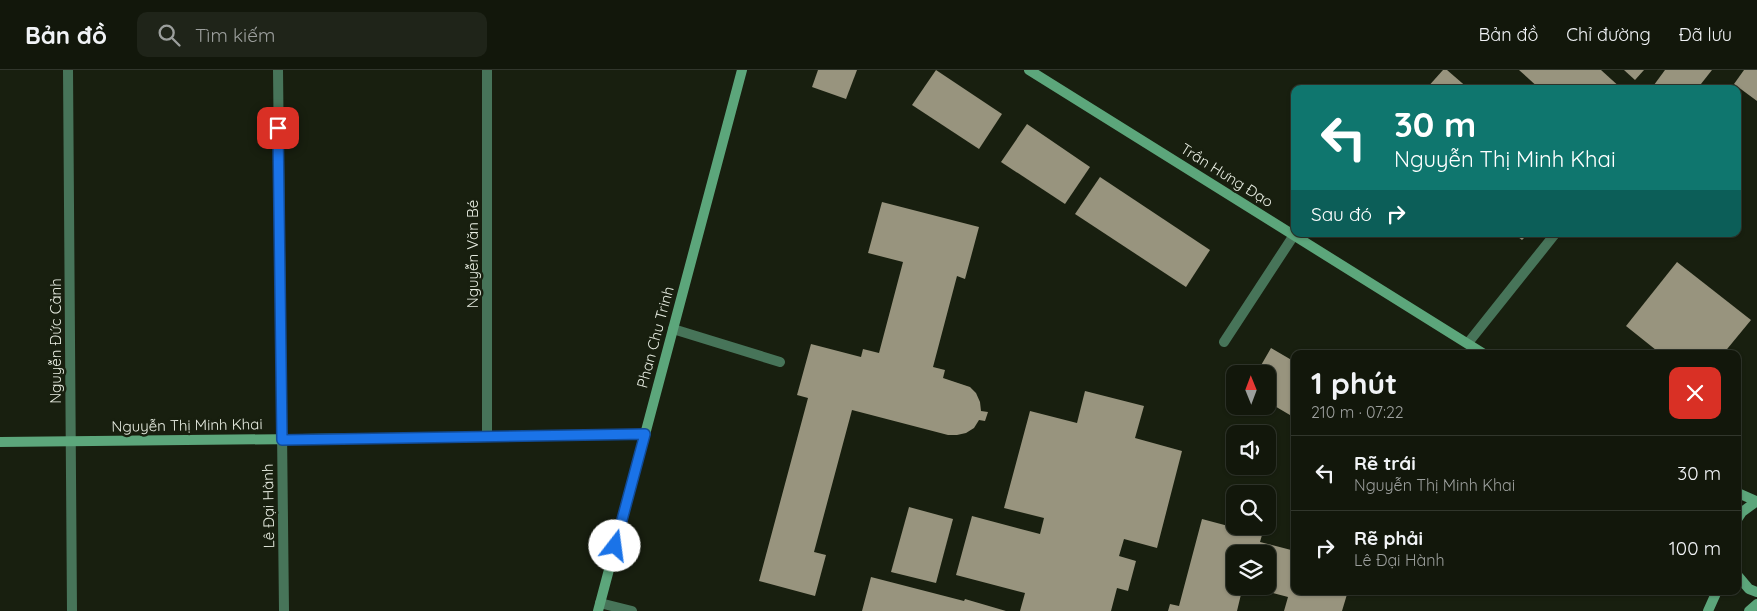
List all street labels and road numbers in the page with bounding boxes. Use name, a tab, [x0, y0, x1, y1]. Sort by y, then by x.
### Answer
street label: Trần Hưng Đạo	[1177, 139, 1277, 211]
street label: Nguyễn Văn Bé	[463, 200, 482, 308]
street label: Nguyễn Đức Cảnh	[46, 278, 65, 404]
street label: Phan Chu Trinh	[632, 284, 678, 390]
street label: Nguyễn Thị Minh Khai	[111, 414, 263, 436]
street label: Lê Đại Hành	[258, 463, 278, 549]

